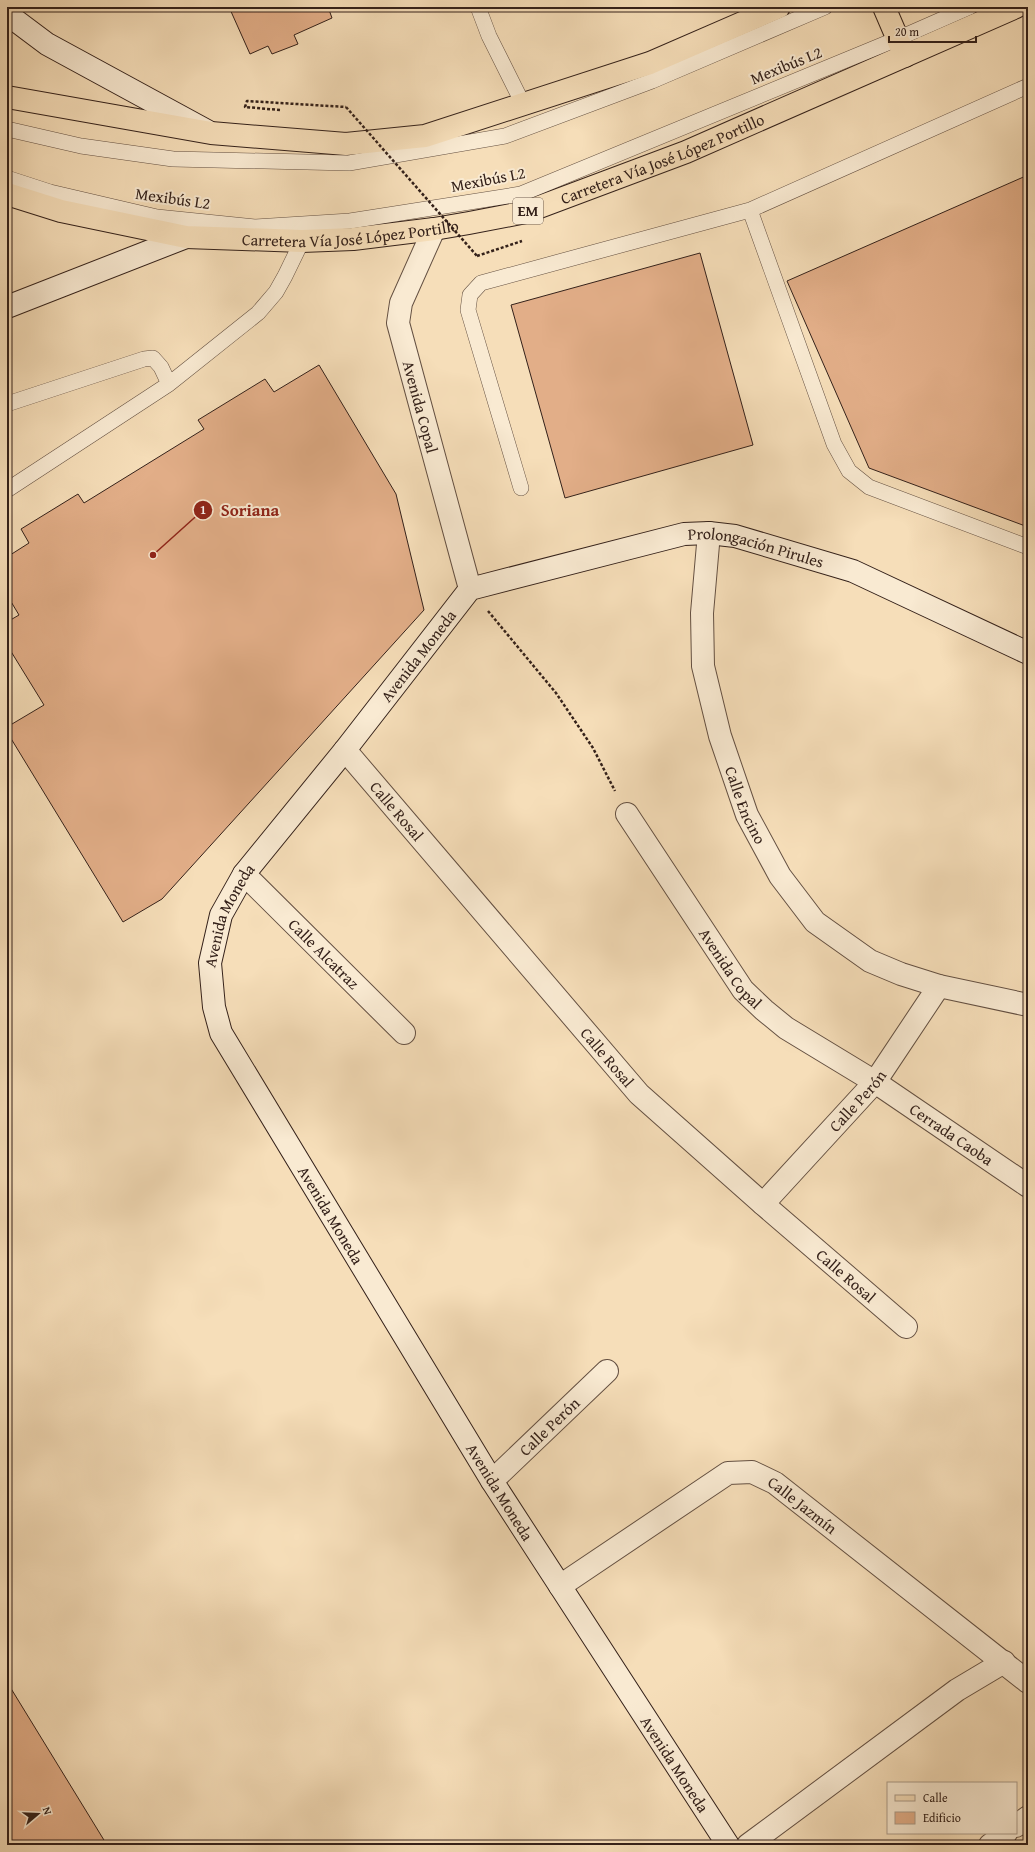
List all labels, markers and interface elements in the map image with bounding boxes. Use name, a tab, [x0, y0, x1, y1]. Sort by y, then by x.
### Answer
scale bar	[889, 18, 976, 44]
text: 20 m	[895, 23, 919, 40]
street label: Mexibús L2	[747, 40, 825, 90]
street label: Carretera Vía José López Portillo	[557, 107, 768, 210]
street label: Mexibús L2	[449, 160, 527, 198]
street label: Mexibús L2	[134, 181, 212, 215]
road number: EM	[513, 198, 543, 224]
street label: Carretera Vía José López Portillo	[242, 213, 460, 253]
street label: Avenida Copal	[397, 358, 445, 456]
callout: Soriana	[193, 495, 287, 524]
text: Soriana	[221, 497, 280, 522]
text: 1	[200, 501, 206, 518]
street label: Prolongación Pirules	[687, 521, 827, 574]
street label: Avenida Moneda	[375, 604, 462, 707]
street label: Calle Encino	[719, 763, 772, 848]
street label: Calle Rosal	[364, 776, 430, 846]
street label: Avenida Moneda	[197, 858, 260, 970]
street label: Calle Alcatraz	[283, 913, 365, 995]
street label: Avenida Copal	[693, 923, 768, 1015]
street label: Calle Rosal	[575, 1022, 640, 1093]
street label: Calle Perón	[823, 1065, 892, 1137]
street label: Cerrada Caoba	[905, 1097, 999, 1171]
street label: Avenida Moneda	[292, 1161, 370, 1269]
street label: Calle Rosal	[811, 1243, 882, 1308]
street label: Calle Perón	[513, 1391, 585, 1461]
street label: Avenida Moneda	[460, 1439, 540, 1546]
street label: Calle Jazmín	[764, 1469, 842, 1540]
street label: Avenida Moneda	[635, 1711, 716, 1817]
legend	[887, 1782, 1017, 1834]
text: Calle	[923, 1789, 948, 1806]
north arrow	[18, 1794, 58, 1834]
text: N	[39, 1805, 56, 1817]
text: Edificio	[923, 1809, 961, 1826]

